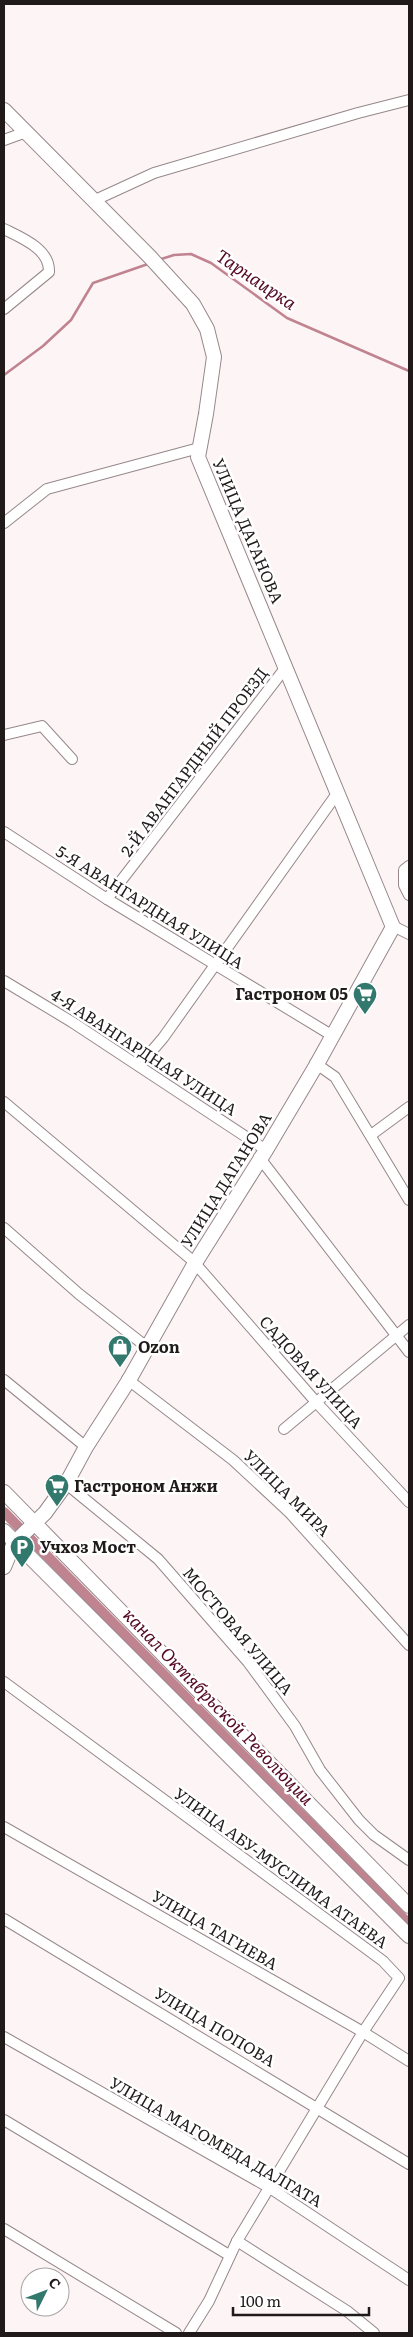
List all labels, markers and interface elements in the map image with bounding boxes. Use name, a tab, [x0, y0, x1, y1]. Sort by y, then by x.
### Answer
water label: Тарнаирка	[211, 242, 303, 316]
street label: УЛИЦА ДАГАНОВА	[208, 454, 290, 607]
street label: 2-Й АВАНГАРДНЫЙ ПРОЕЗД	[114, 662, 272, 861]
street label: 5-Я АВАНГАРДНАЯ УЛИЦА	[52, 838, 249, 974]
place label: Гастроном 05	[235, 981, 348, 1005]
supermarket icon: Гастроном 05	[352, 981, 378, 1015]
street label: 4-Я АВАНГАРДНАЯ УЛИЦА	[47, 982, 243, 1121]
street label: УЛИЦА ДАГАНОВА	[174, 1107, 277, 1252]
street label: САДОВАЯ УЛИЦА	[254, 1310, 369, 1433]
shop icon: Ozon	[107, 1334, 133, 1368]
place label: Ozon	[138, 1334, 180, 1358]
street label: УЛИЦА МИРА	[239, 1444, 337, 1541]
supermarket icon: Гастроном Анжи	[44, 1473, 70, 1507]
place label: Гастроном Анжи	[74, 1473, 218, 1497]
parking icon: Учхоз Мост	[9, 1534, 35, 1568]
place label: Учхоз Мост	[40, 1534, 136, 1558]
street label: МОСТОВАЯ УЛИЦА	[178, 1561, 300, 1700]
water label: канал Октябрьской Революции	[117, 1601, 321, 1811]
street label: УЛИЦА АБУ-МУСЛИМА АТАЕВА	[170, 1781, 394, 1953]
street label: УЛИЦА ТАГИЕВА	[148, 1883, 283, 1975]
street label: УЛИЦА ПОПОВА	[150, 1980, 281, 2072]
street label: УЛИЦА МАГОМЕДА ДАЛГАТА	[106, 2070, 328, 2212]
north arrow	[20, 2267, 70, 2317]
text: С	[45, 2272, 66, 2293]
scale bar	[233, 2284, 369, 2316]
text: 100 m	[240, 2289, 281, 2312]

